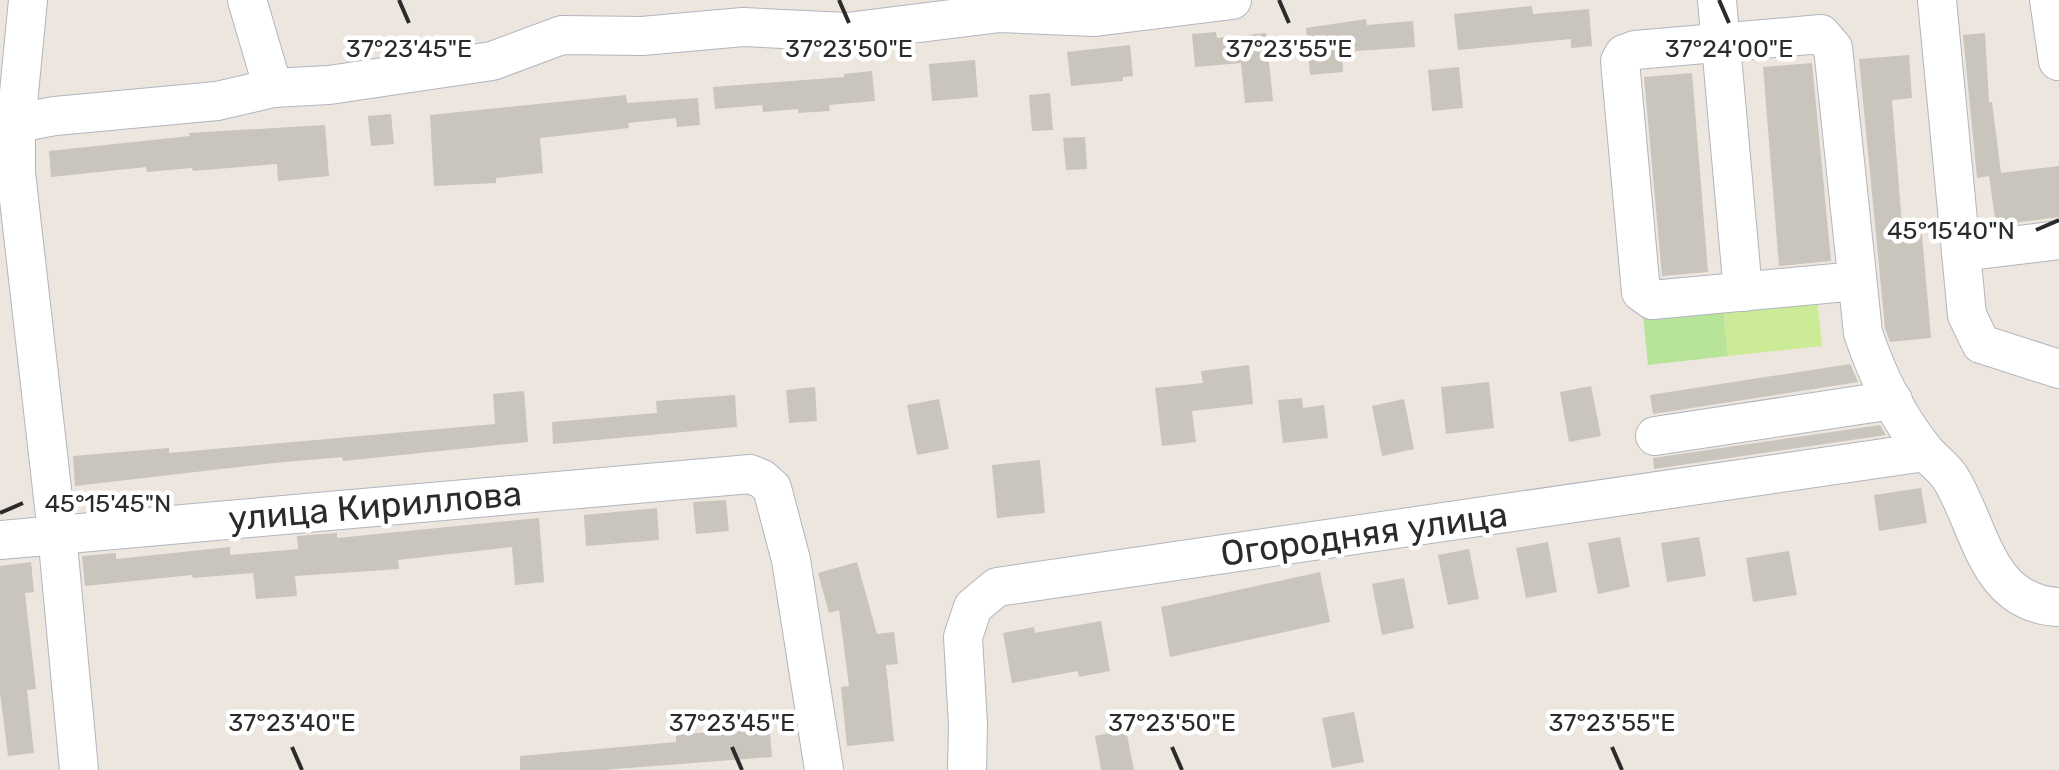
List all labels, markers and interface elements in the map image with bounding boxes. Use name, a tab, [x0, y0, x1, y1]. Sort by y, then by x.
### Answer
text: 37°23'45"E	[346, 34, 472, 63]
text: 37°23'50"E	[785, 34, 913, 63]
text: 37°23'55"E	[1226, 34, 1352, 63]
text: 37°24'00"E	[1665, 34, 1793, 63]
text: 45°15'40"N	[1887, 216, 2015, 245]
street label: улица Кириллова	[226, 472, 524, 540]
text: 45°15'45"N	[45, 489, 171, 518]
street label: Огородняя улица	[1218, 493, 1510, 575]
text: 37°23'40"E	[228, 708, 356, 737]
text: 37°23'45"E	[669, 708, 795, 737]
text: 37°23'50"E	[1108, 708, 1236, 737]
text: 37°23'55"E	[1549, 708, 1675, 737]

